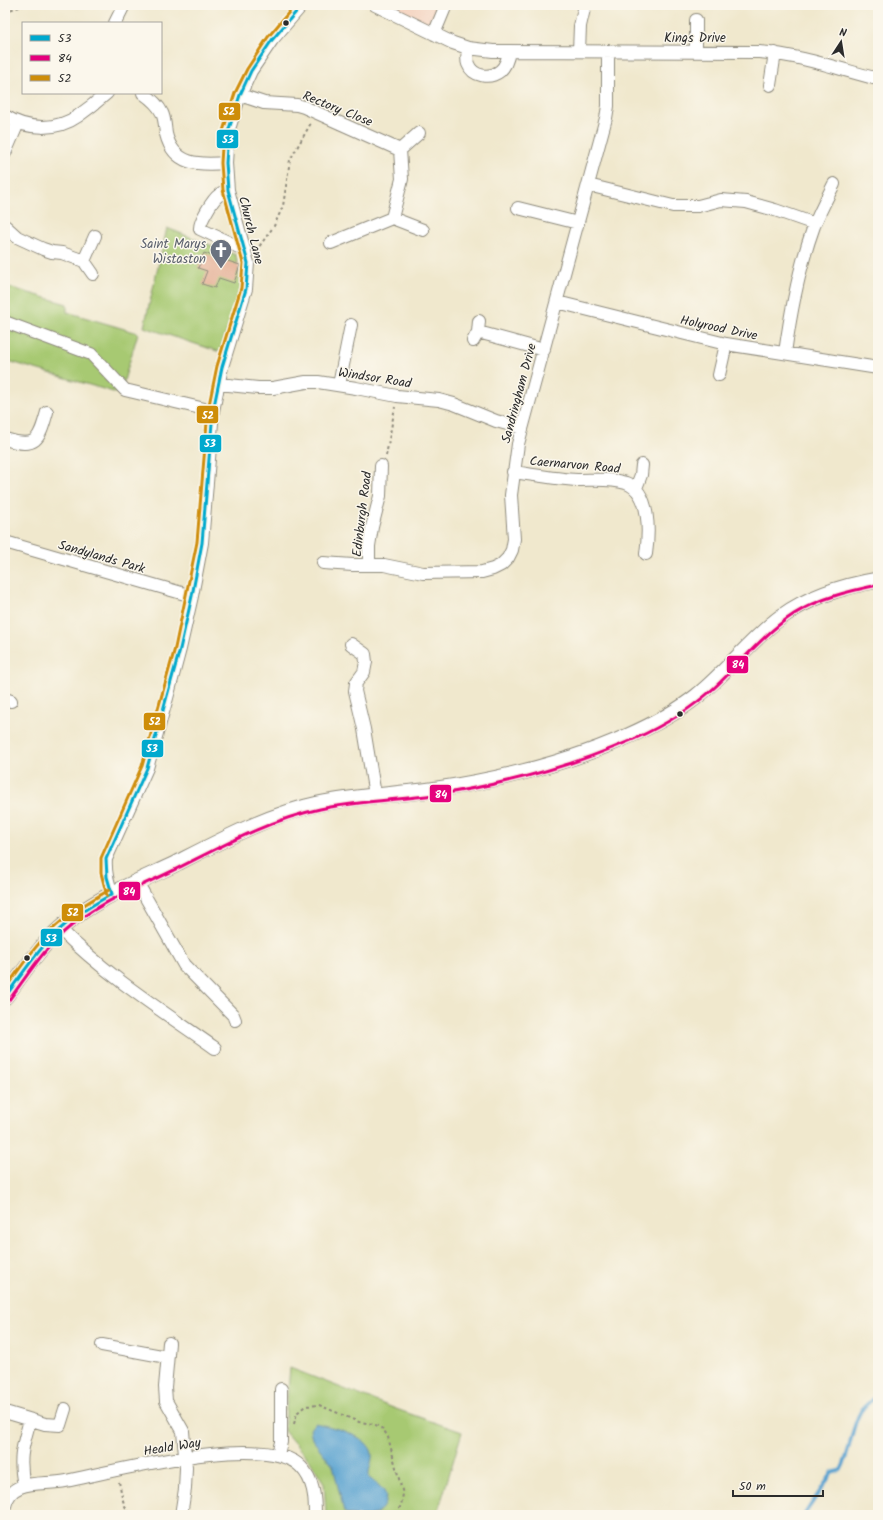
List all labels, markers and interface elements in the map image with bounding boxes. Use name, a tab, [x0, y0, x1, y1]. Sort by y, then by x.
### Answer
unlabelled marker	[281, 18, 291, 28]
legend	[22, 22, 162, 94]
north arrow	[821, 22, 861, 62]
text: N	[838, 24, 848, 43]
street label: Kings Drive	[664, 28, 726, 49]
text: 53	[58, 29, 71, 48]
text: 84	[58, 49, 72, 68]
text: 52	[58, 69, 71, 88]
street label: Rectory Close	[299, 86, 376, 133]
line badge: 52	[218, 102, 241, 121]
text: 52	[222, 103, 235, 121]
line badge: 53	[216, 129, 239, 149]
text: 53	[221, 131, 234, 149]
street label: Church Lane	[232, 194, 269, 267]
place label: Saint Marys Wistaston	[140, 234, 206, 270]
church icon: Saint Marys Wistaston	[208, 237, 234, 270]
street label: Holyrood Drive	[678, 310, 760, 347]
street label: Sandringham Drive	[496, 341, 543, 446]
street label: Windsor Road	[337, 362, 413, 395]
line badge: 52	[196, 405, 219, 424]
text: 52	[201, 407, 214, 425]
line badge: 53	[199, 434, 222, 453]
text: 53	[203, 435, 216, 453]
street label: Caernarvon Road	[529, 451, 622, 480]
street label: Edinburgh Road	[347, 470, 378, 558]
street label: Sandylands Park	[56, 535, 148, 580]
line badge: 84	[726, 655, 749, 674]
text: 84	[732, 656, 744, 674]
unlabelled marker	[675, 709, 685, 719]
line badge: 52	[143, 712, 166, 731]
text: 52	[148, 713, 161, 731]
line badge: 53	[141, 739, 164, 758]
text: 53	[145, 740, 158, 758]
line badge: 84	[429, 784, 452, 803]
text: 84	[435, 786, 447, 804]
line badge: 84	[118, 881, 141, 901]
text: 84	[123, 883, 135, 901]
line badge: 52	[61, 903, 84, 922]
text: 52	[66, 904, 79, 922]
line badge: 53	[40, 928, 63, 947]
text: 53	[44, 930, 57, 948]
unlabelled marker	[22, 953, 32, 963]
street label: Heald Way	[142, 1432, 203, 1462]
scale bar	[733, 1472, 823, 1498]
text: 50 m	[739, 1477, 766, 1496]

